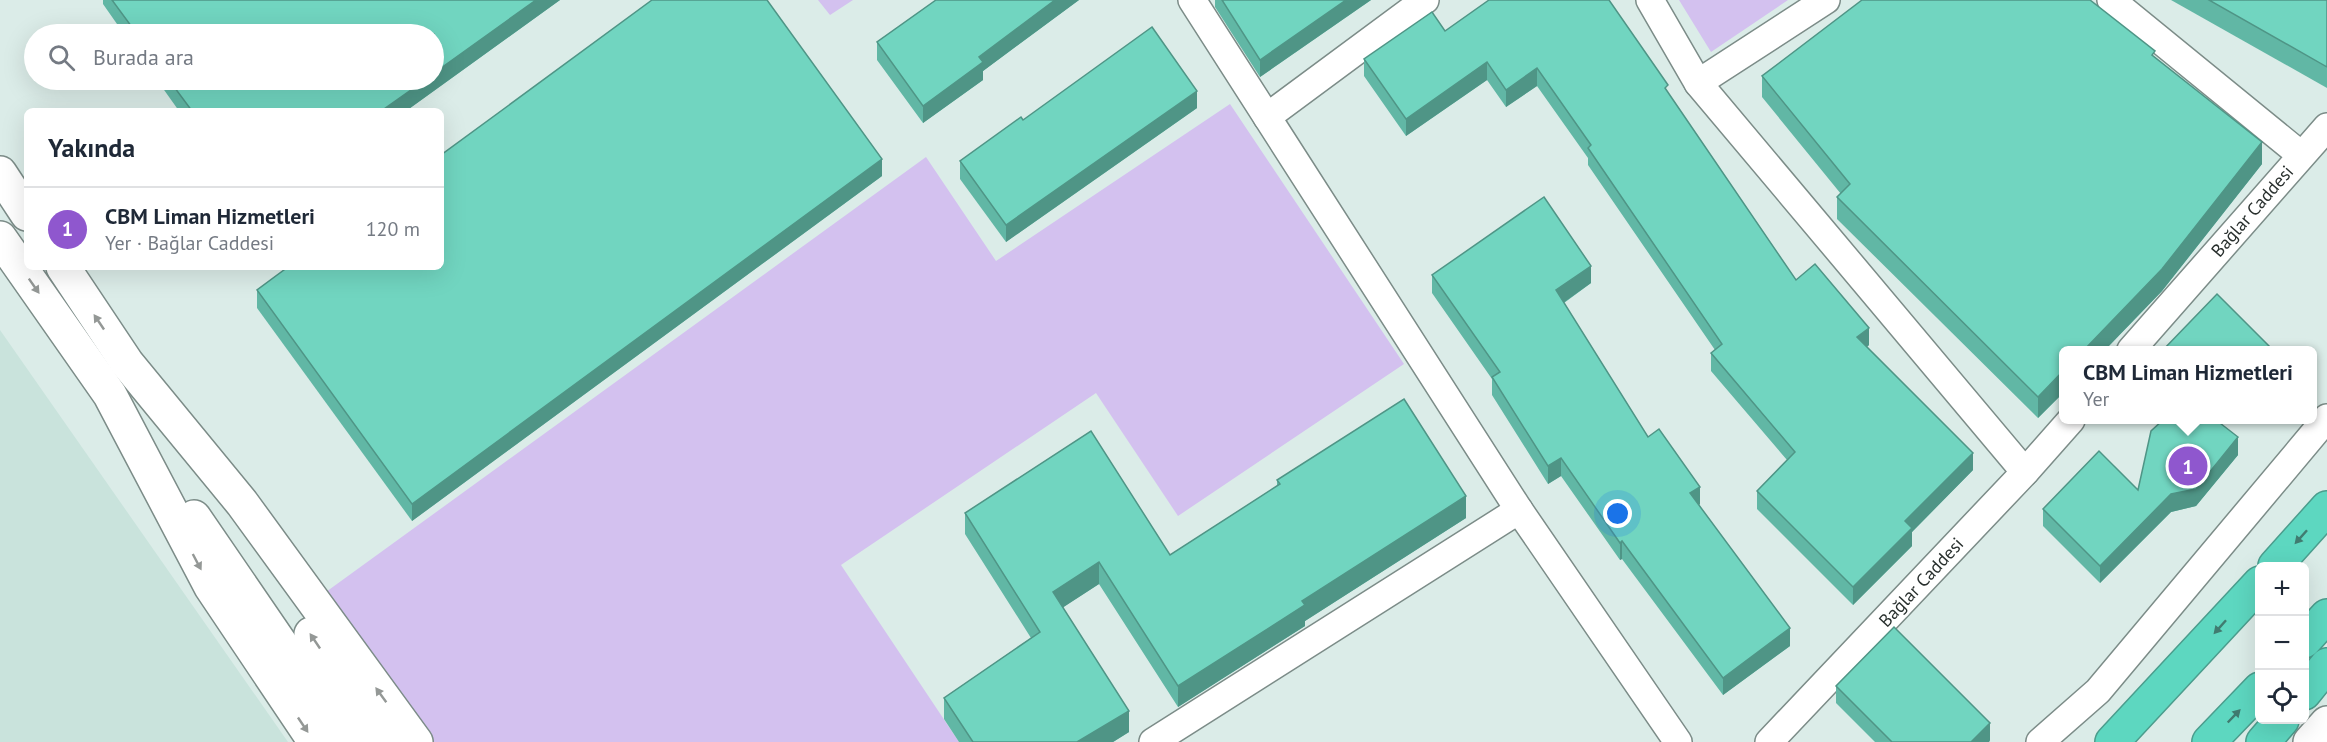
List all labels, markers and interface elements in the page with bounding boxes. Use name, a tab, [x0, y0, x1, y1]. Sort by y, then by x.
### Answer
search box	[24, 24, 444, 90]
icon: search	[45, 41, 78, 74]
text: Burada ara	[93, 43, 194, 71]
text: Yakında	[48, 131, 135, 164]
street label: Bağlar Caddesi	[2206, 160, 2298, 262]
text: CBM Liman Hizmetleri	[105, 202, 315, 230]
text: 1	[62, 216, 73, 242]
text: 120 m	[366, 216, 420, 242]
text: Yer · Bağlar Caddesi	[105, 230, 274, 256]
one-way arrow	[28, 278, 40, 294]
one-way arrow	[93, 314, 105, 330]
popup	[2059, 346, 2317, 424]
text: CBM Liman Hizmetleri	[2083, 358, 2293, 386]
text: Yer	[2083, 386, 2109, 412]
pin: 1	[2168, 444, 2208, 488]
your location	[1603, 499, 1632, 528]
one-way arrow	[2294, 530, 2308, 545]
street label: Bağlar Caddesi	[1874, 532, 1968, 632]
one-way arrow	[192, 553, 202, 570]
map controls	[2255, 562, 2309, 724]
button: +	[2255, 562, 2309, 616]
button: −	[2255, 616, 2309, 670]
one-way arrow	[2213, 619, 2227, 634]
one-way arrow	[310, 633, 321, 650]
button: locate	[2255, 670, 2309, 724]
one-way arrow	[376, 687, 388, 702]
one-way arrow	[2227, 709, 2241, 723]
one-way arrow	[297, 717, 308, 733]

